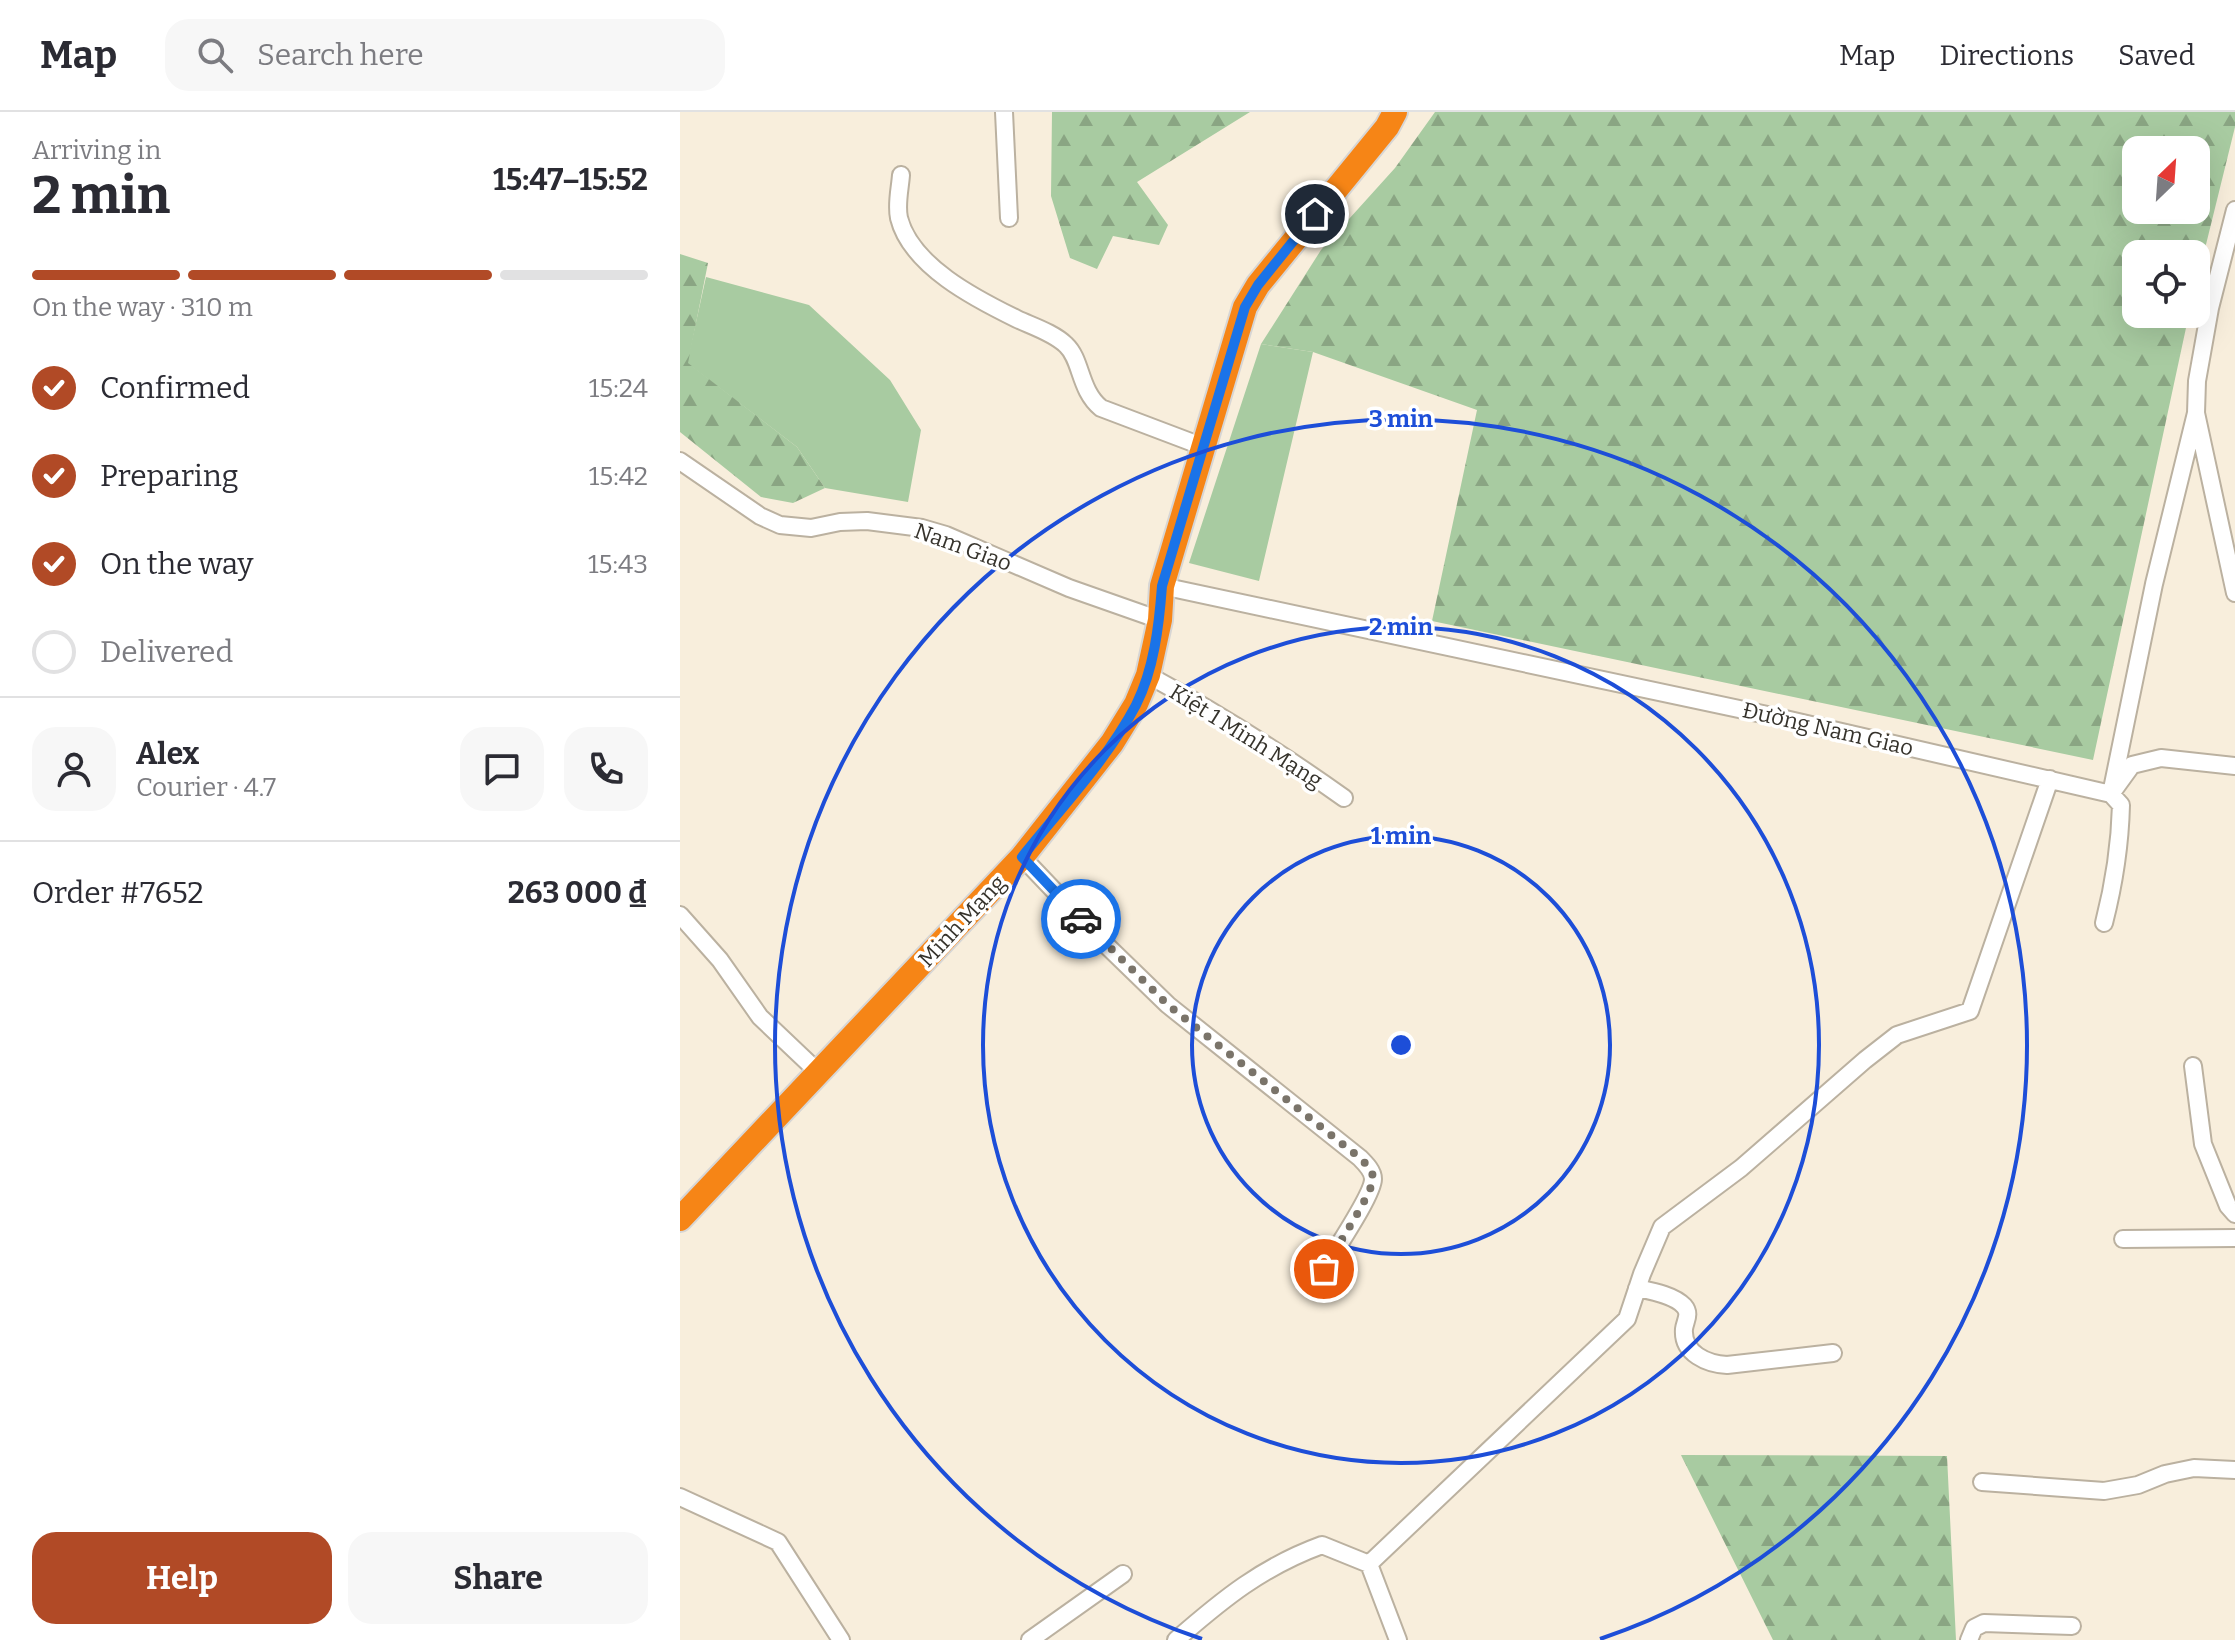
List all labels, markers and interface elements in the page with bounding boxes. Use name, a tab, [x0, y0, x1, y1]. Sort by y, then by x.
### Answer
search box	[165, 19, 725, 91]
text: Map	[40, 32, 117, 78]
icon: search	[193, 33, 237, 77]
text: Search here	[257, 37, 424, 73]
text: Map	[1839, 39, 1895, 72]
text: Directions	[1939, 39, 2074, 72]
text: Saved	[2118, 39, 2195, 72]
text: Arriving in	[32, 135, 161, 166]
north arrow	[2122, 136, 2210, 224]
map controls	[2122, 136, 2210, 328]
text: 15:47–15:52	[493, 162, 648, 198]
text: 2 min	[32, 164, 170, 227]
pin	[1281, 180, 1349, 248]
icon: home	[1293, 192, 1337, 236]
button: locate	[2122, 240, 2210, 328]
text: On the way · 310 m	[32, 292, 253, 323]
icon: check	[32, 366, 76, 410]
text: Confirmed	[100, 370, 250, 406]
text: 15:24	[589, 373, 648, 404]
text: 3 min	[1369, 405, 1434, 433]
icon: check	[32, 454, 76, 498]
text: Preparing	[100, 458, 238, 494]
text: 15:42	[589, 461, 648, 492]
street label: Nam Giao	[911, 517, 1015, 577]
icon: check	[32, 542, 76, 586]
text: On the way	[100, 546, 253, 582]
text: 15:43	[588, 549, 648, 580]
text: 2 min	[1369, 613, 1433, 641]
text: Delivered	[100, 634, 233, 670]
street label: Kiệt 1 Minh Mạng	[1165, 678, 1327, 794]
street label: Đường Nam Giao	[1740, 696, 1916, 762]
button: person	[32, 727, 116, 811]
button: chat	[460, 727, 544, 811]
button: phone	[564, 727, 648, 811]
text: Alex	[136, 736, 199, 772]
text: Courier · 4.7	[136, 772, 276, 803]
text: 1 min	[1371, 822, 1432, 850]
street label: Minh Mạng	[913, 869, 1011, 973]
text: Order #7652	[32, 875, 204, 911]
text: 263 000 ₫	[508, 875, 648, 911]
courier	[1041, 879, 1121, 959]
icon: car	[1059, 897, 1103, 941]
centre of rings	[1387, 1031, 1415, 1059]
pin	[1290, 1235, 1358, 1303]
icon: bag	[1302, 1247, 1346, 1291]
button: Help	[32, 1532, 332, 1624]
button: Share	[348, 1532, 648, 1624]

